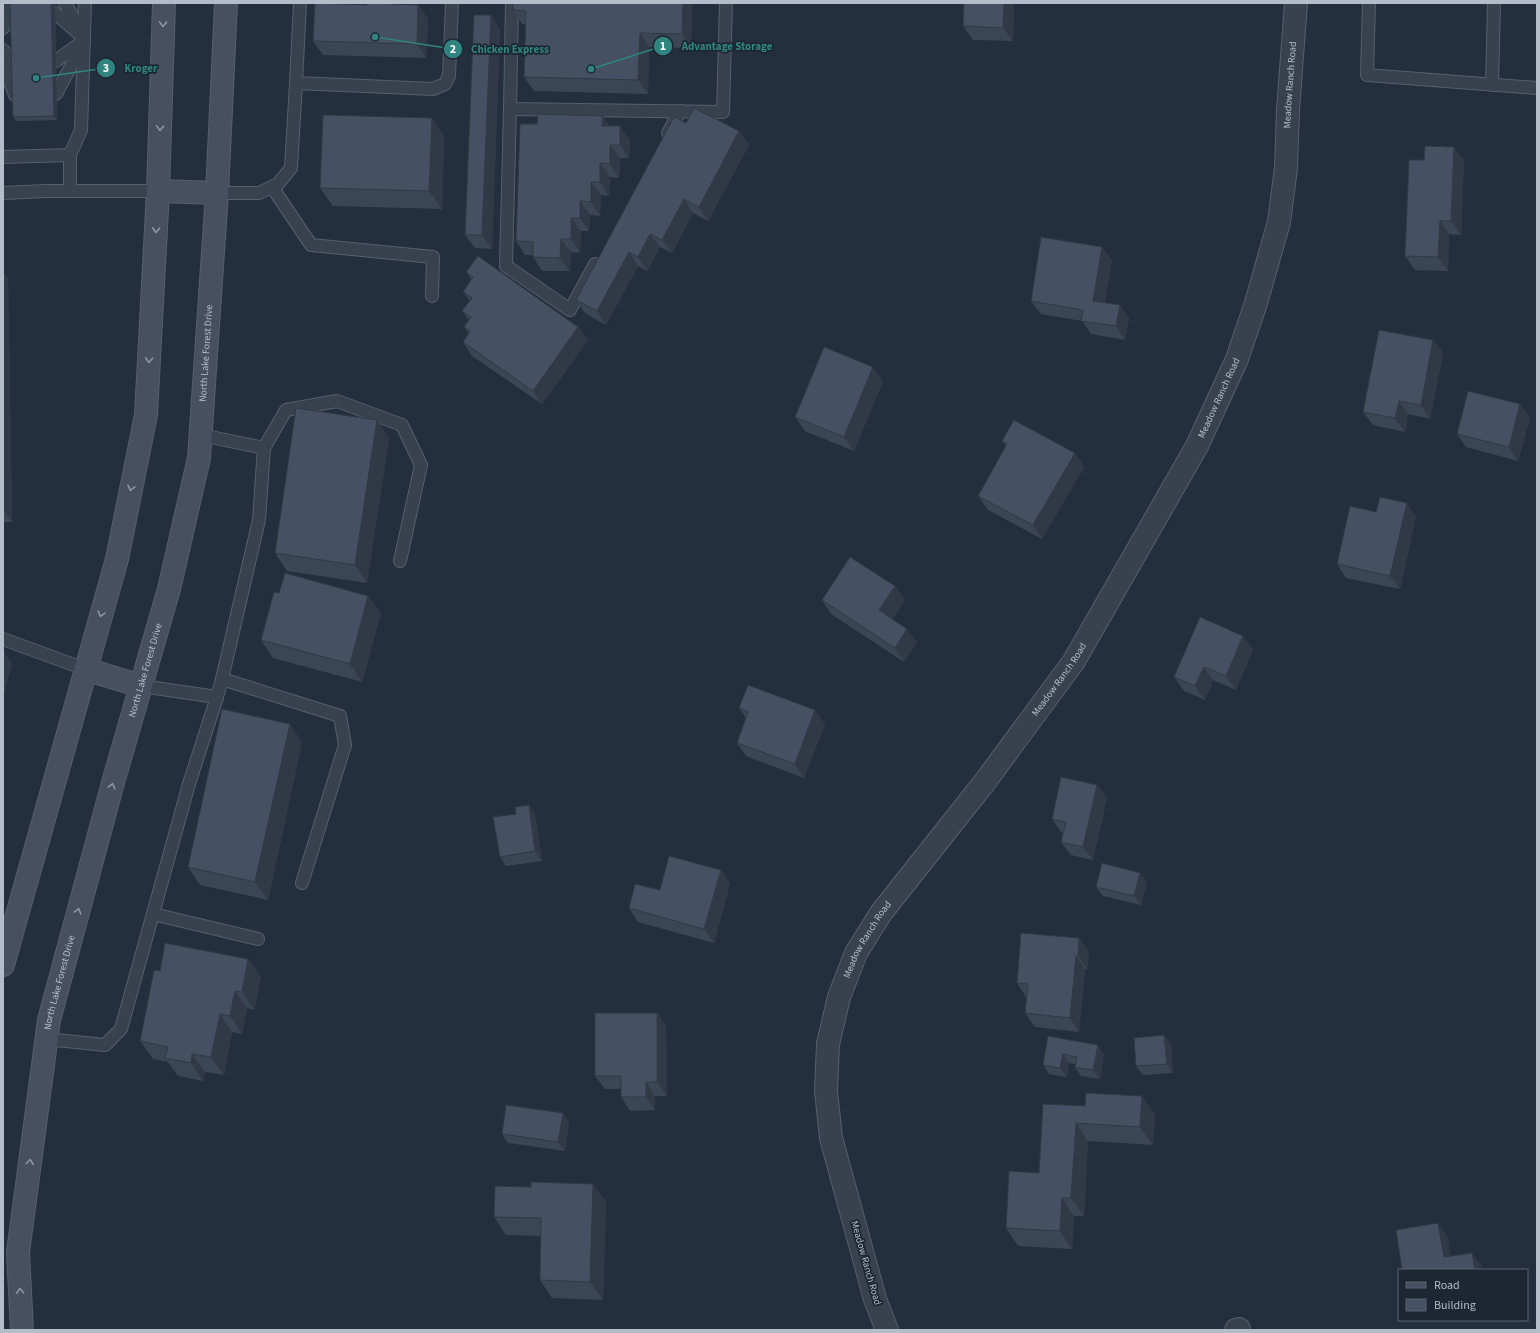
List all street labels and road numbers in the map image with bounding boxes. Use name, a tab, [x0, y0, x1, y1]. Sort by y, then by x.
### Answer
street label: Meadow Ranch Road	[1280, 41, 1300, 129]
street label: North Lake Forest Drive	[196, 304, 216, 402]
street label: Meadow Ranch Road	[1195, 356, 1244, 441]
street label: North Lake Forest Drive	[125, 621, 166, 719]
street label: Meadow Ranch Road	[1029, 640, 1090, 719]
street label: Meadow Ranch Road	[840, 898, 895, 980]
street label: North Lake Forest Drive	[41, 934, 79, 1031]
street label: Meadow Ranch Road	[847, 1219, 885, 1307]

